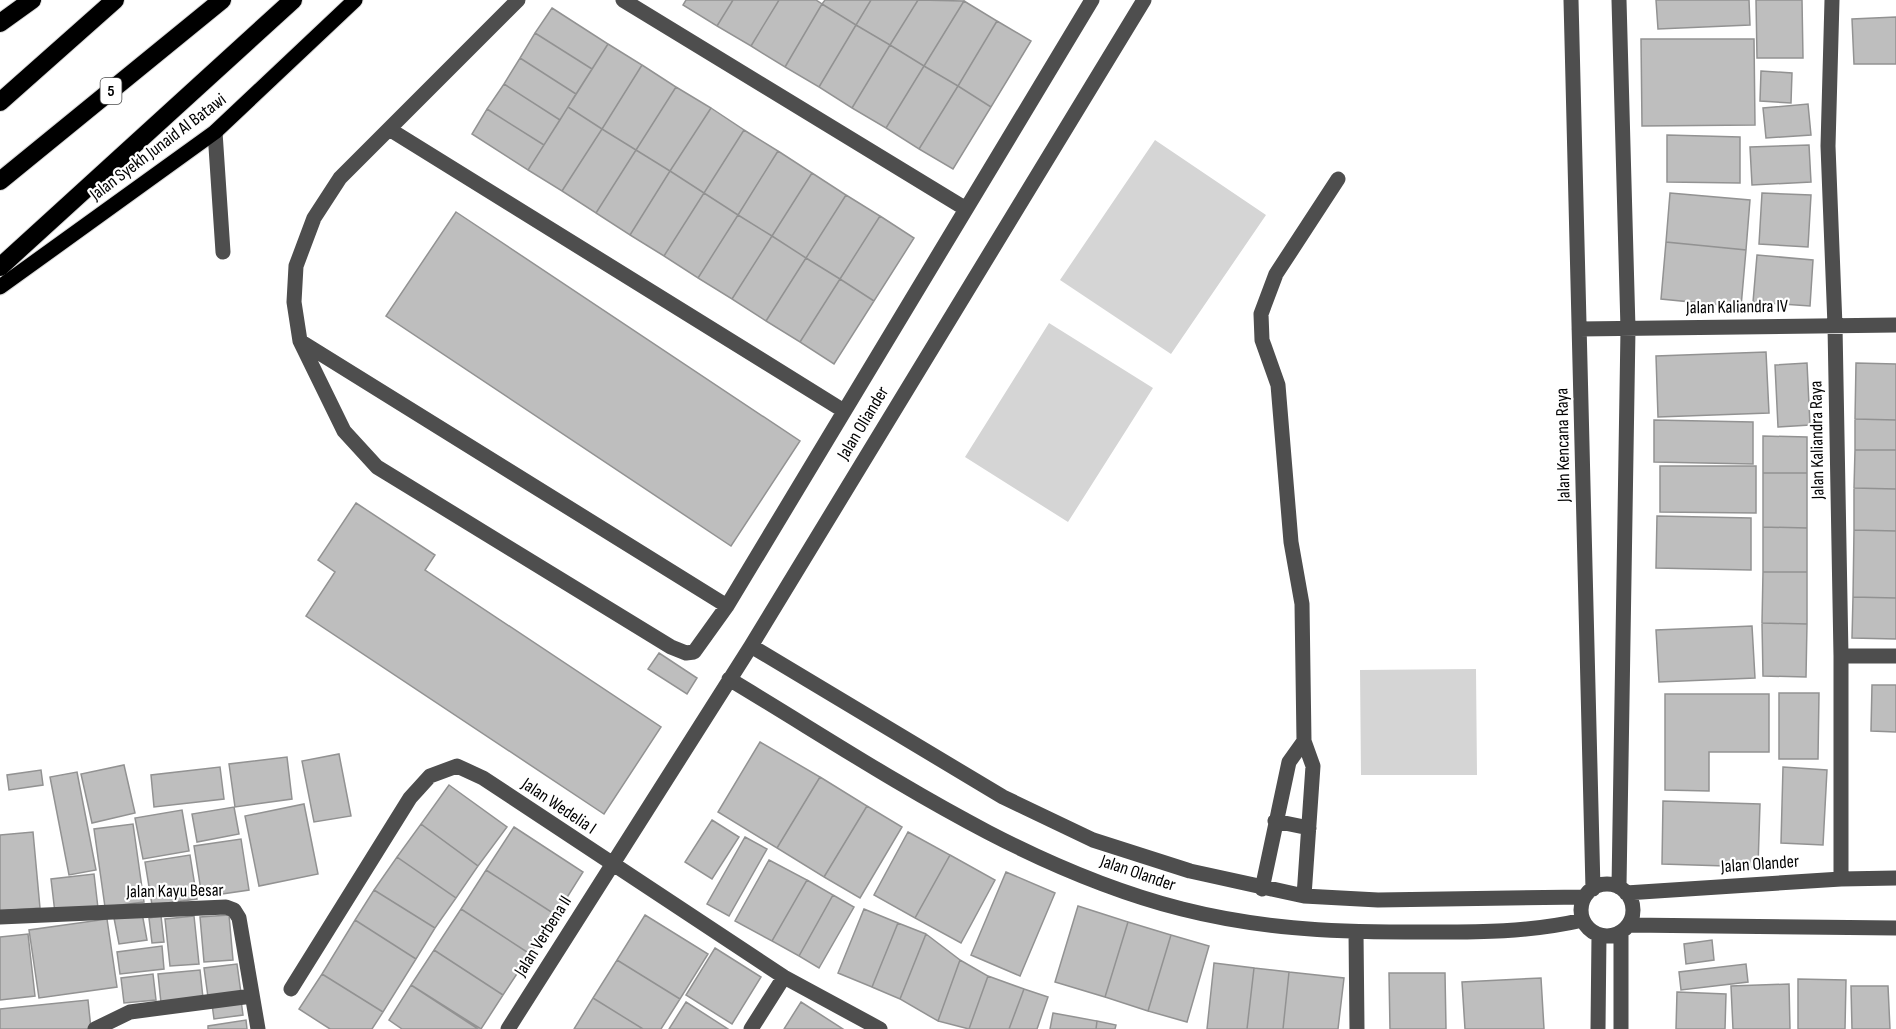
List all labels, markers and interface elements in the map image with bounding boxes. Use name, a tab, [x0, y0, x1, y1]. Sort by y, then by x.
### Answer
road number: 5	[100, 78, 122, 104]
street label: Jalan Syekh Junaid Al Batawi	[85, 89, 230, 206]
street label: Jalan Kaliandra IV	[1685, 296, 1788, 318]
street label: Jalan Kaliandra Raya	[1805, 380, 1829, 501]
street label: Jalan Oliander	[832, 382, 893, 464]
street label: Jalan Kencana Raya	[1552, 388, 1575, 503]
street label: Jalan Wedelia I	[517, 773, 600, 839]
street label: Jalan Olander	[1097, 850, 1178, 896]
street label: Jalan Olander	[1719, 851, 1800, 877]
street label: Jalan Kayu Besar	[125, 880, 224, 902]
street label: Jalan Verbena II	[509, 892, 576, 981]

